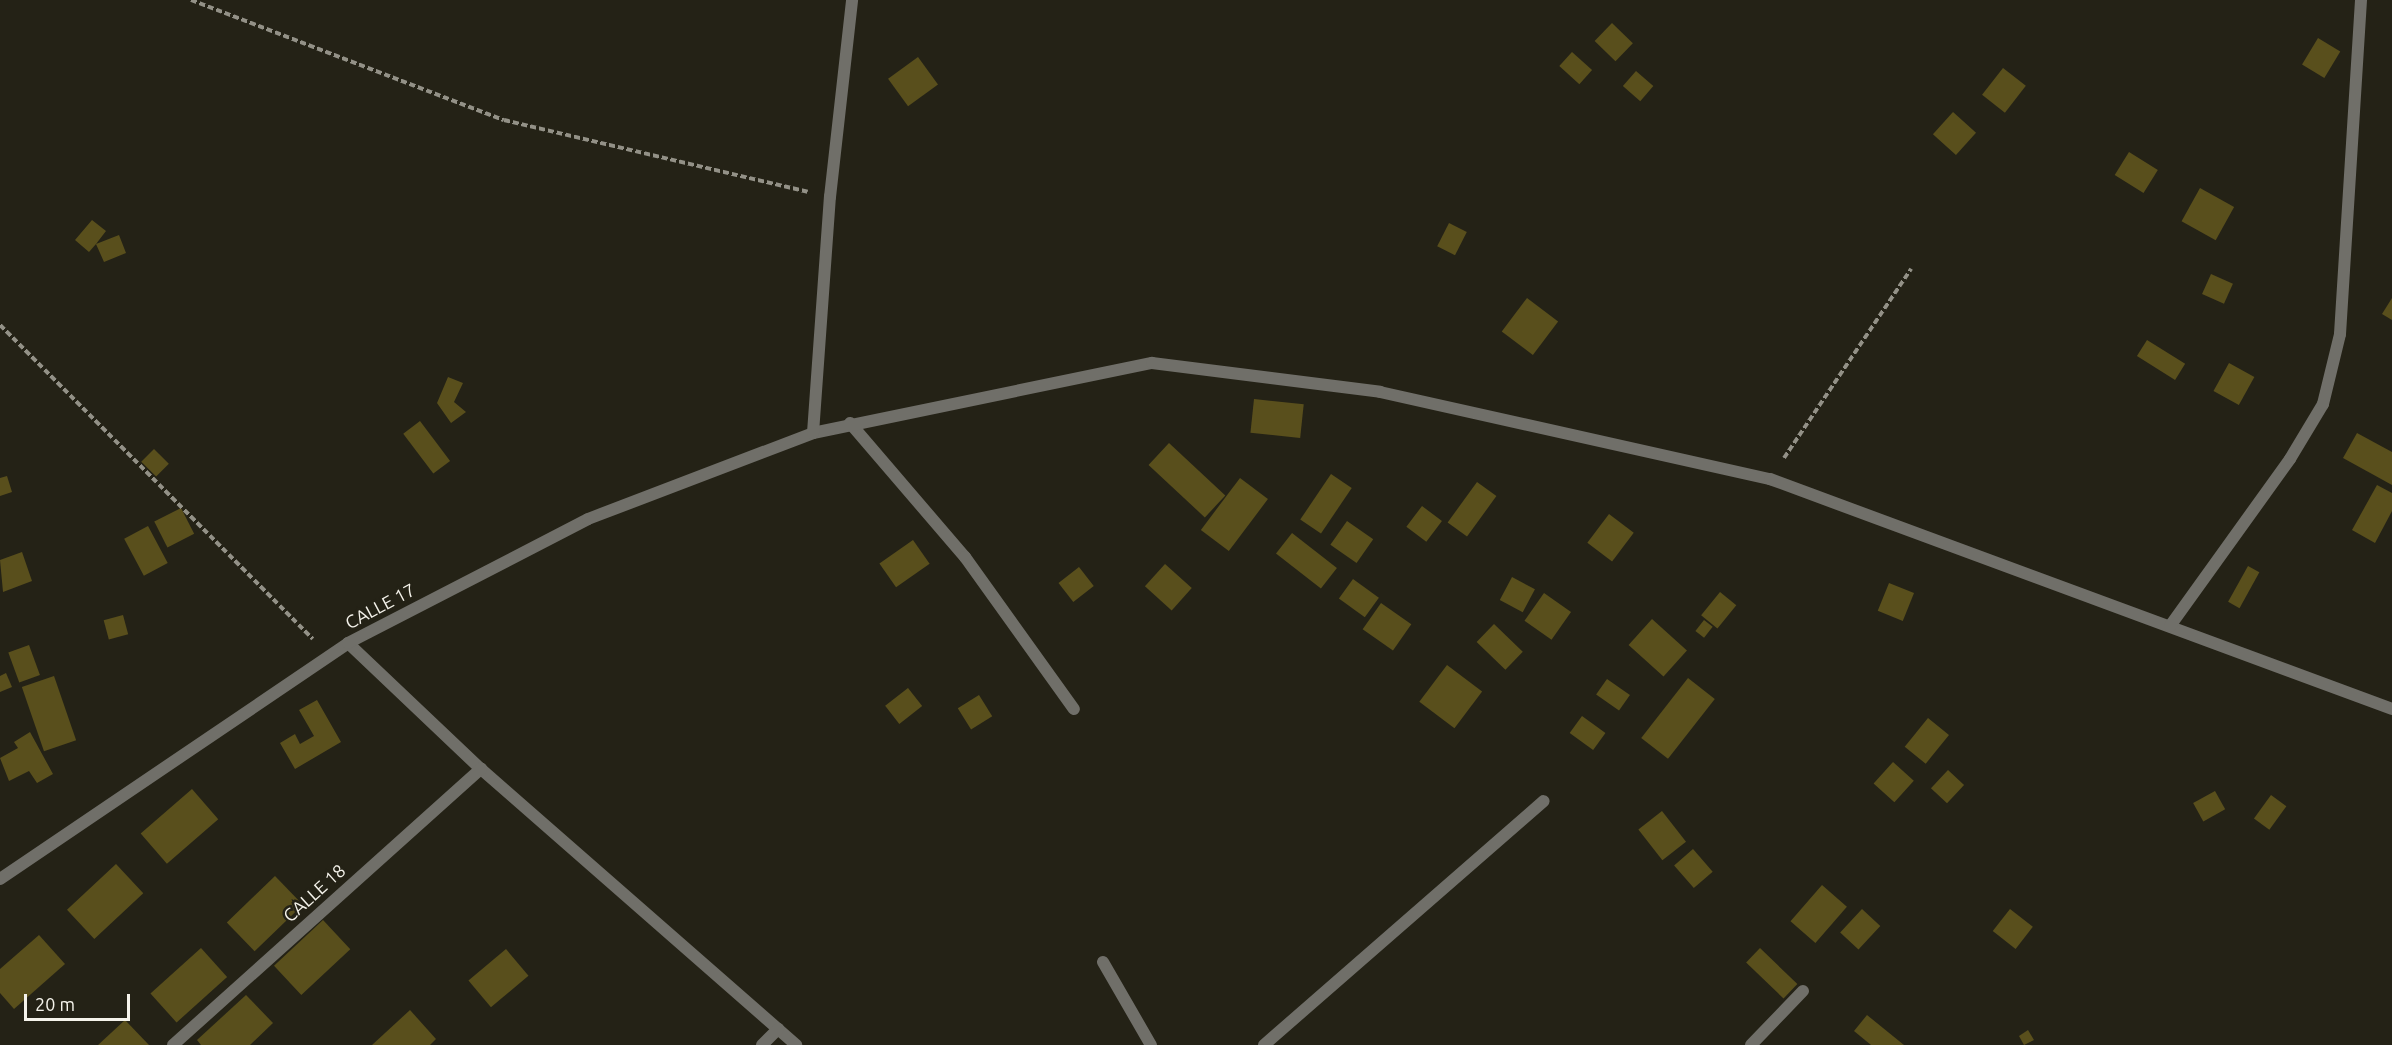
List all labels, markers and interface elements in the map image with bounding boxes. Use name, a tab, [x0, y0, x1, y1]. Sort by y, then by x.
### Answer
street label: CALLE 17	[341, 579, 419, 633]
street label: CALLE 18	[279, 860, 349, 926]
scale bar	[27, 982, 134, 1020]
text: 20 m	[35, 994, 75, 1014]

